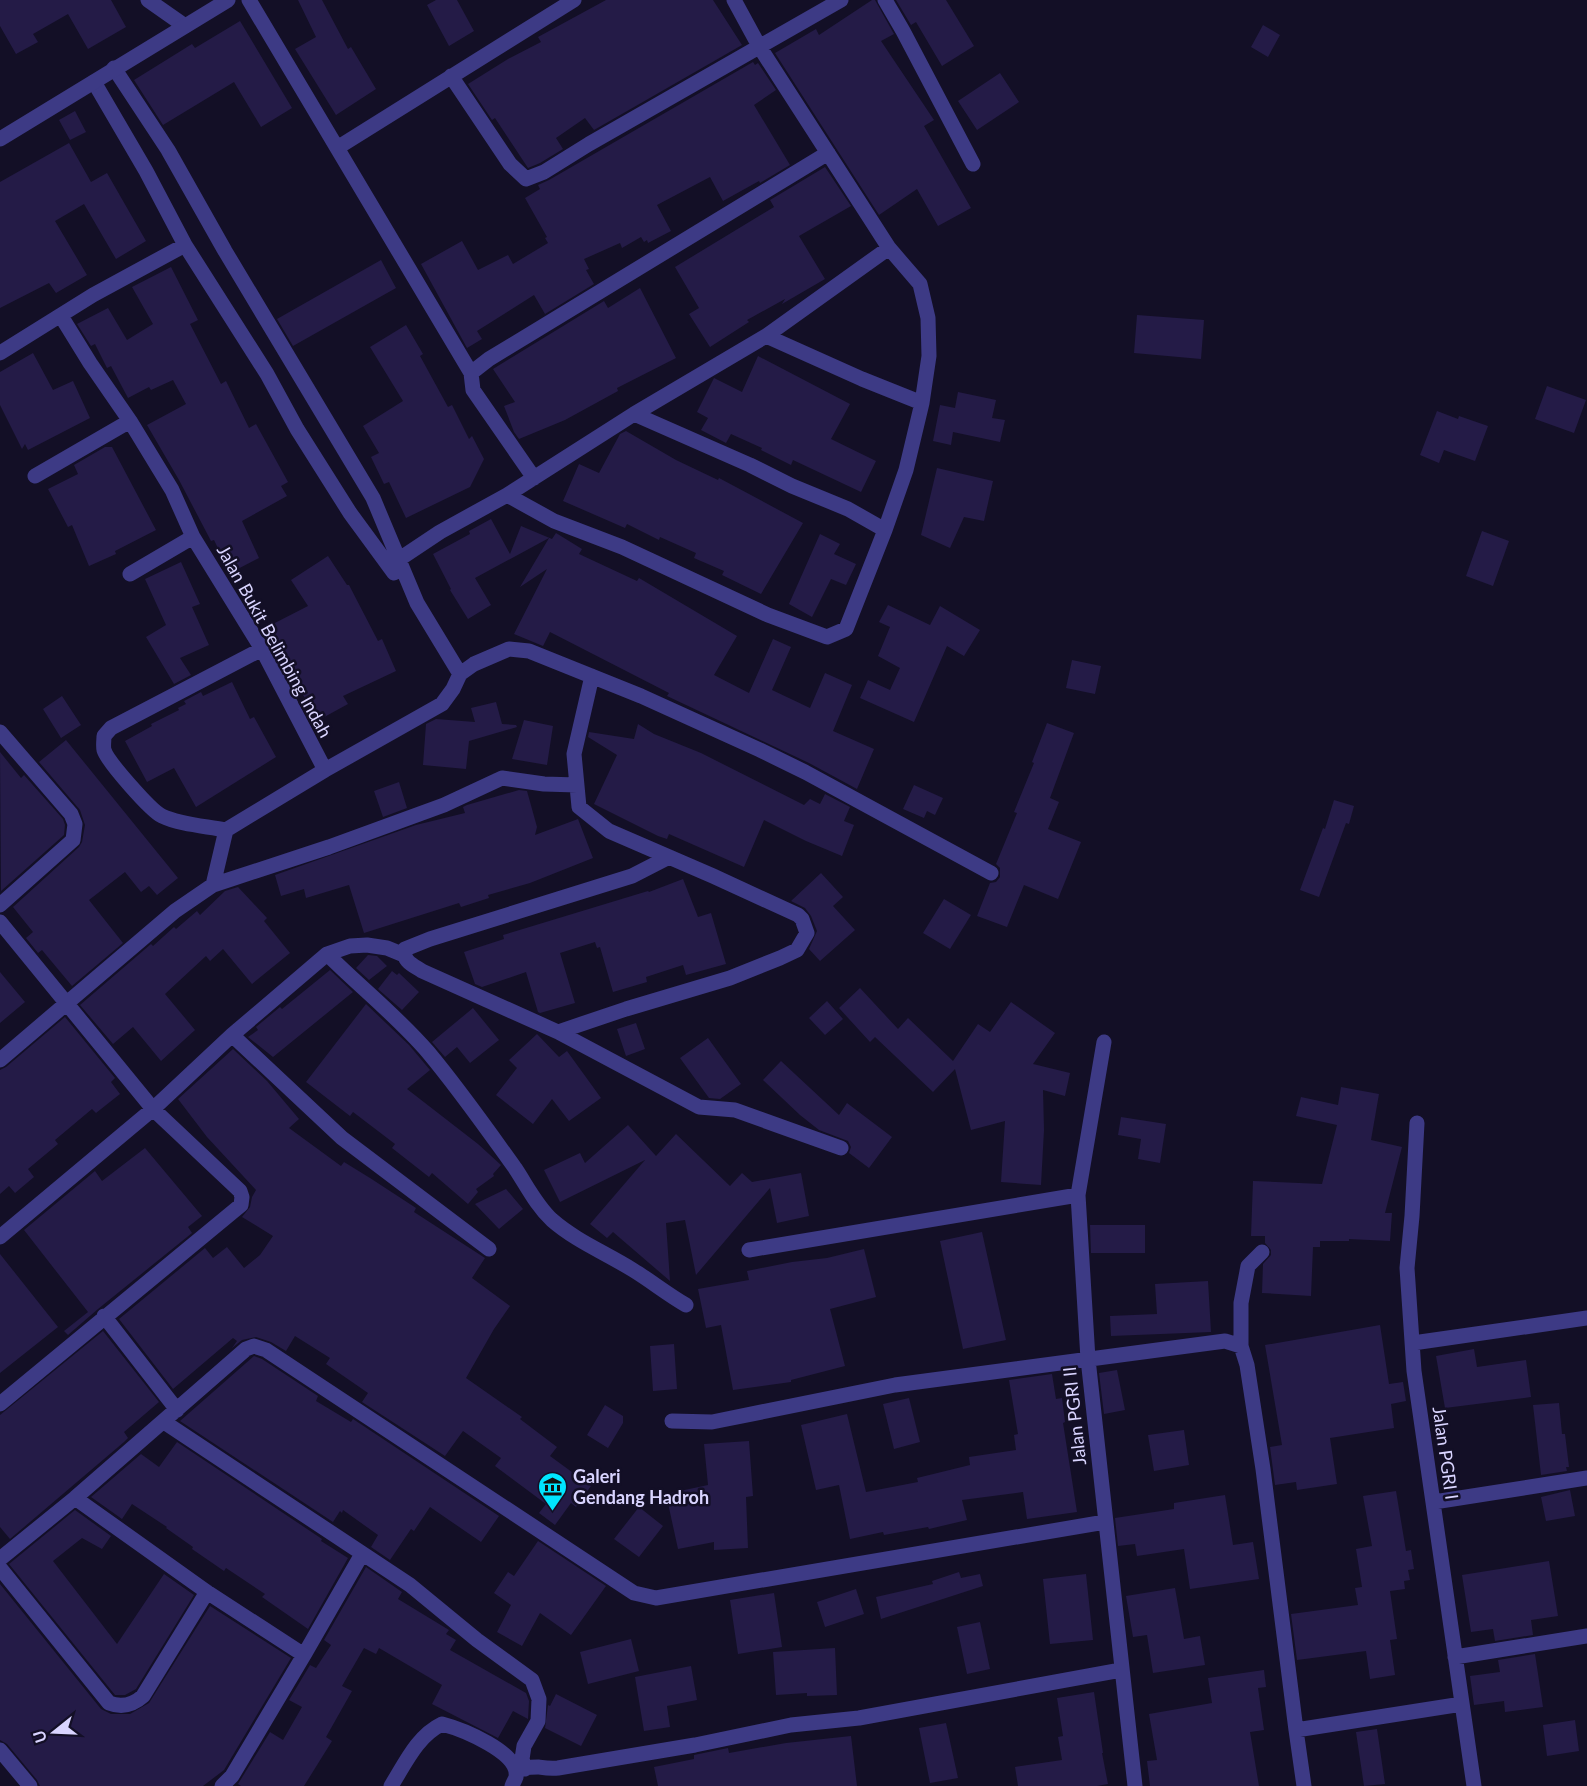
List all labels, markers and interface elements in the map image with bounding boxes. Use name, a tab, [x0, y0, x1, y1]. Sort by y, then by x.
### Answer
street label: Jalan Bukit Belimbing Indah	[213, 541, 337, 741]
street label: Jalan PGRI II	[1058, 1366, 1090, 1466]
street label: Jalan PGRI I	[1429, 1405, 1463, 1501]
place label: Galeri Gendang Hadroh	[573, 1465, 709, 1508]
museum icon: Galeri Gendang Hadroh	[536, 1470, 568, 1512]
north arrow	[24, 1702, 84, 1762]
text: U	[28, 1728, 50, 1745]

